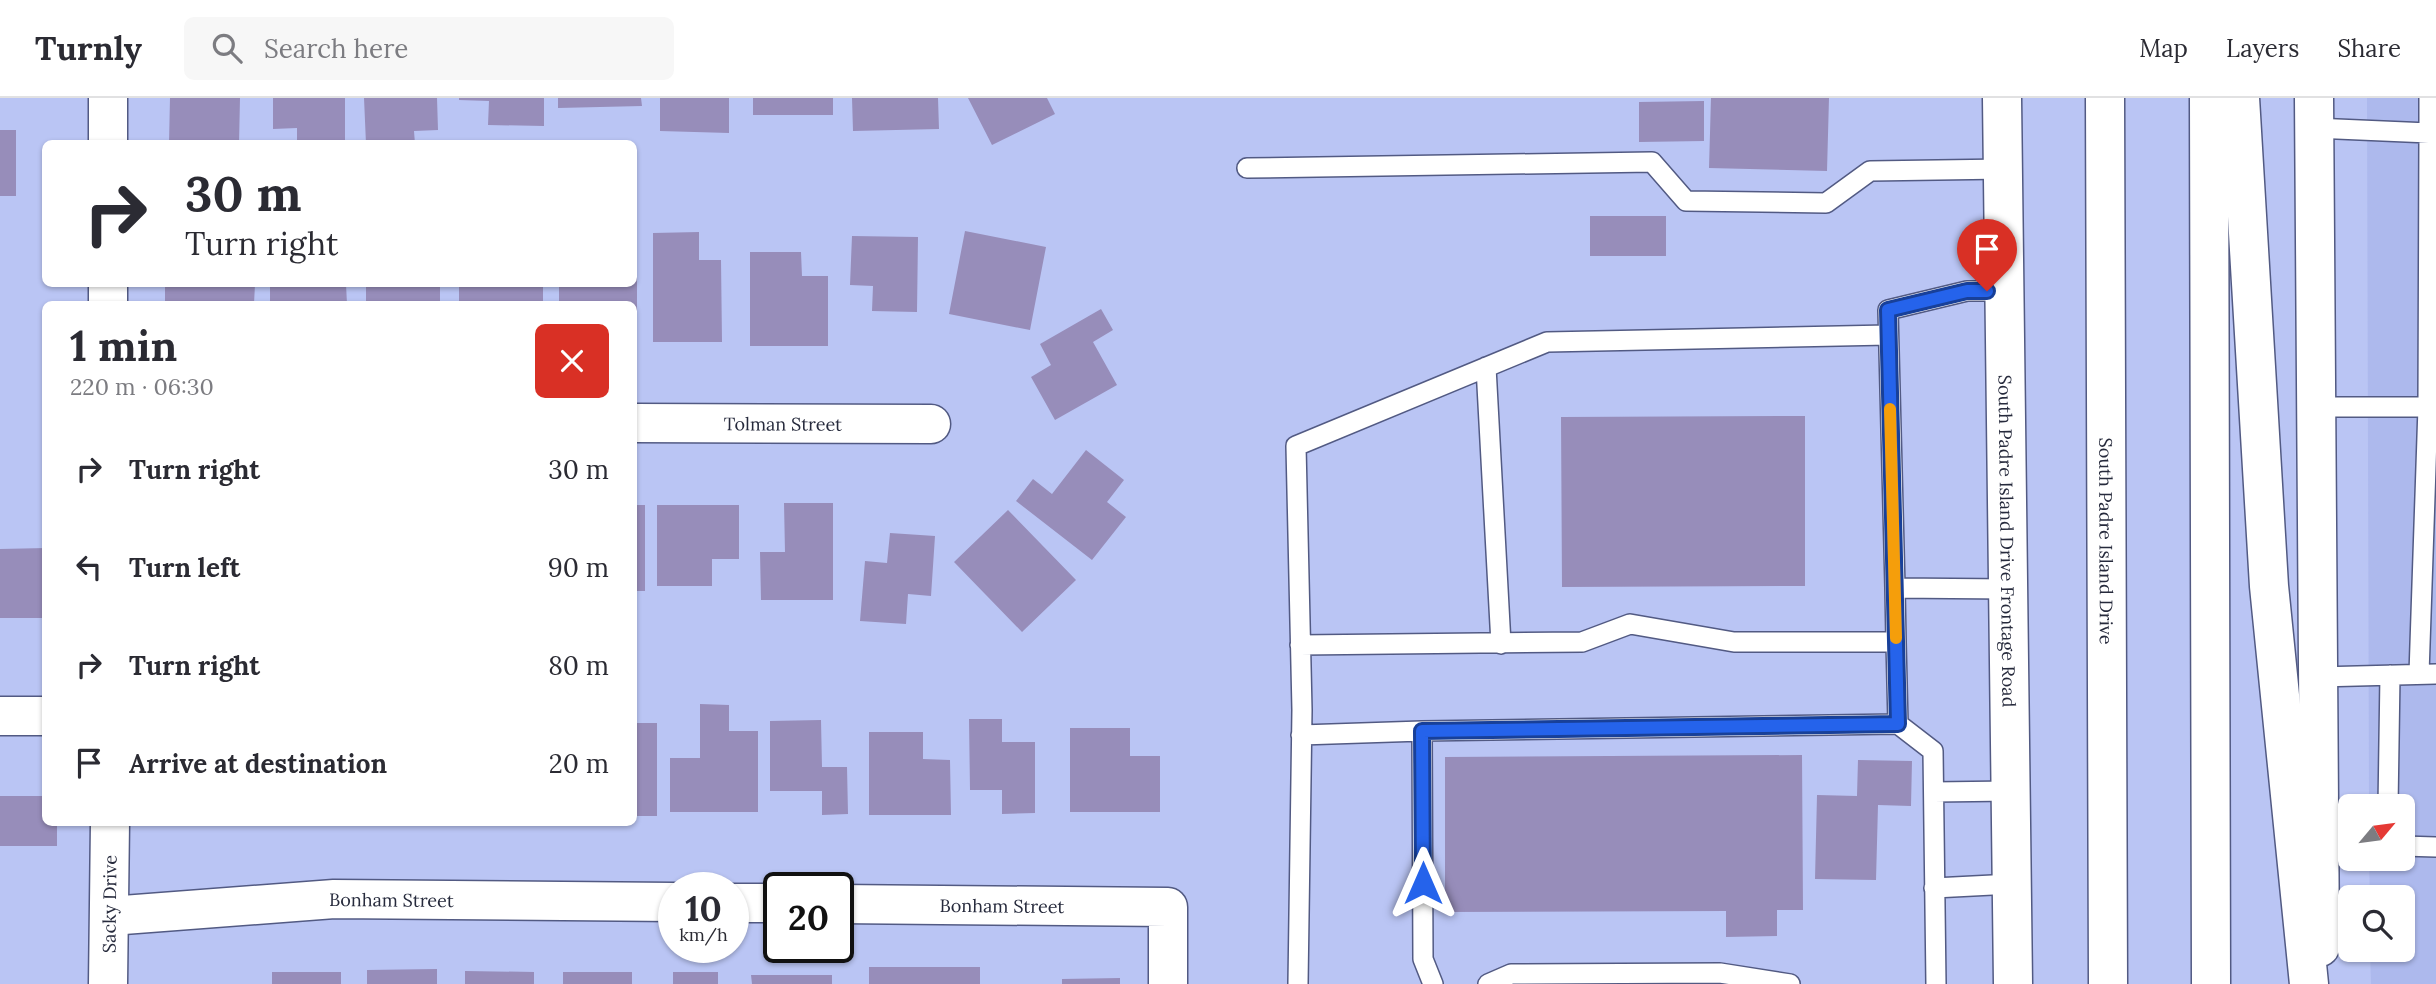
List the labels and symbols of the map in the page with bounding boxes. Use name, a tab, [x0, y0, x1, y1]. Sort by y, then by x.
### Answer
pin	[1957, 219, 2017, 291]
street label: South Padre Island Drive Frontage Road	[1994, 374, 2021, 708]
street label: Tolman Street	[724, 412, 842, 435]
street label: South Padre Island Drive	[2095, 437, 2118, 645]
north arrow	[2338, 794, 2415, 872]
position arrow	[1386, 846, 1460, 920]
street label: Sacky Drive	[97, 855, 121, 953]
speed limit sign: 20	[763, 872, 854, 963]
street label: Bonham Street	[329, 887, 454, 912]
street label: Bonham Street	[940, 893, 1064, 918]

